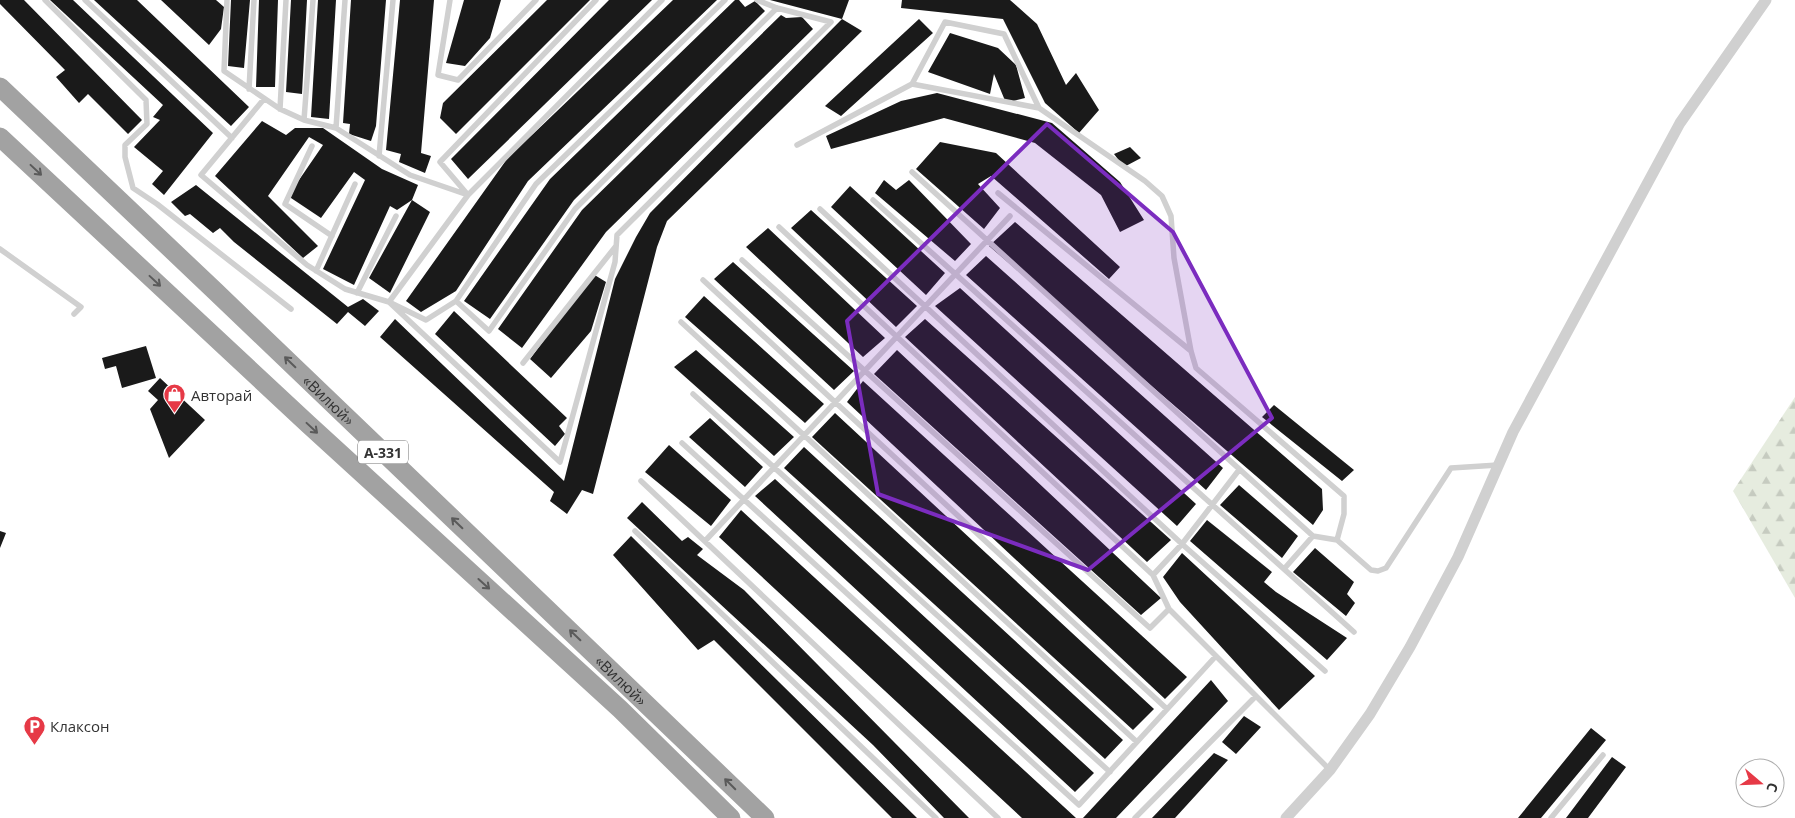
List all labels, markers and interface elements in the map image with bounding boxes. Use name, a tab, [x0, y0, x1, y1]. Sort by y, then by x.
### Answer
one-way arrow	[29, 164, 42, 176]
one-way arrow	[148, 275, 161, 287]
one-way arrow	[283, 356, 296, 368]
street label: «Вилюй»	[299, 370, 359, 430]
shop icon: Авторай	[163, 383, 187, 414]
place label: Авторай	[191, 385, 252, 405]
one-way arrow	[306, 422, 318, 434]
road number: А-331	[358, 441, 408, 464]
one-way arrow	[451, 517, 464, 529]
one-way arrow	[477, 579, 490, 590]
one-way arrow	[569, 629, 581, 641]
street label: «Вилюй»	[591, 651, 652, 710]
parking icon: Клаксон	[22, 714, 46, 745]
place label: Клаксон	[50, 716, 110, 736]
north arrow	[1735, 758, 1785, 808]
one-way arrow	[724, 778, 737, 790]
text: С	[1762, 780, 1783, 795]

